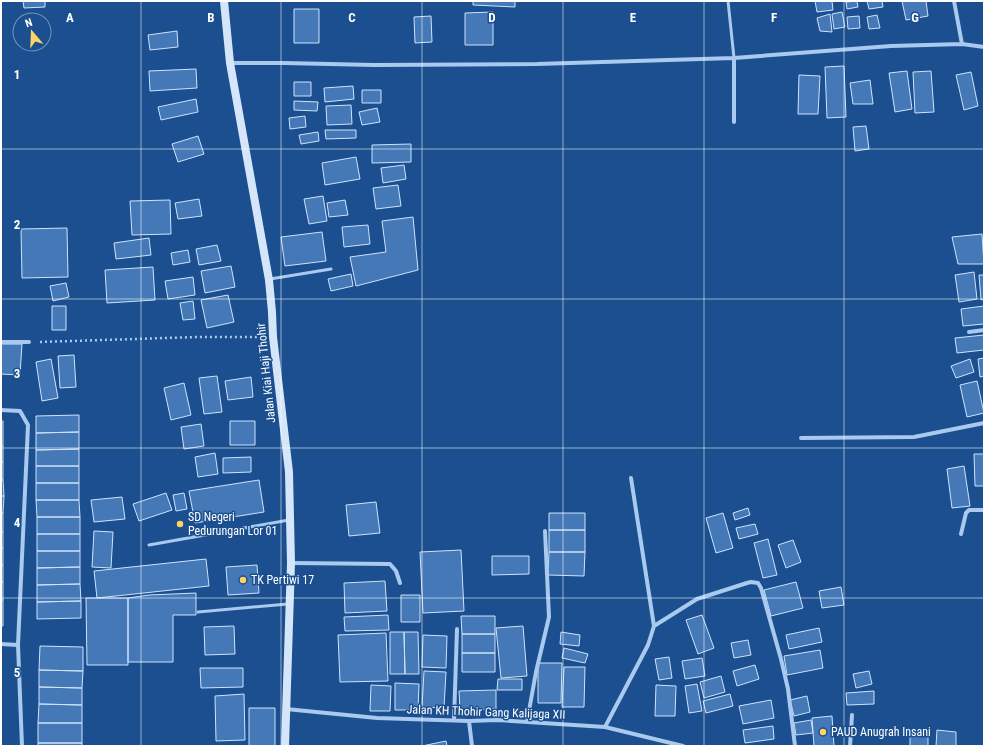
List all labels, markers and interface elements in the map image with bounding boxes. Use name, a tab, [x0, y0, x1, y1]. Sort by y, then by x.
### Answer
text: A	[66, 10, 74, 25]
text: B	[207, 10, 215, 25]
text: C	[348, 10, 356, 25]
text: D	[488, 10, 496, 25]
text: E	[630, 10, 637, 25]
text: F	[771, 10, 777, 25]
text: G	[911, 10, 919, 25]
north arrow	[12, 12, 52, 52]
text: N	[24, 16, 34, 30]
text: 1	[14, 67, 20, 82]
text: 2	[14, 217, 21, 232]
street label: Jalan Kiai Haji Thohir	[254, 322, 278, 424]
text: 3	[14, 366, 20, 381]
place label: SD Negeri Pedurungan Lor 01	[188, 510, 277, 538]
text: 4	[14, 515, 21, 530]
marker: SD Negeri Pedurungan Lor 01	[175, 519, 185, 529]
place label: TK Pertiwi 17	[251, 573, 314, 587]
marker: TK Pertiwi 17	[238, 575, 248, 585]
text: 5	[14, 665, 21, 680]
street label: Jalan KH Thohir Gang Kalijaga XII	[406, 702, 566, 722]
place label: PAUD Anugrah Insani	[831, 725, 931, 739]
marker: PAUD Anugrah Insani	[818, 727, 828, 737]

